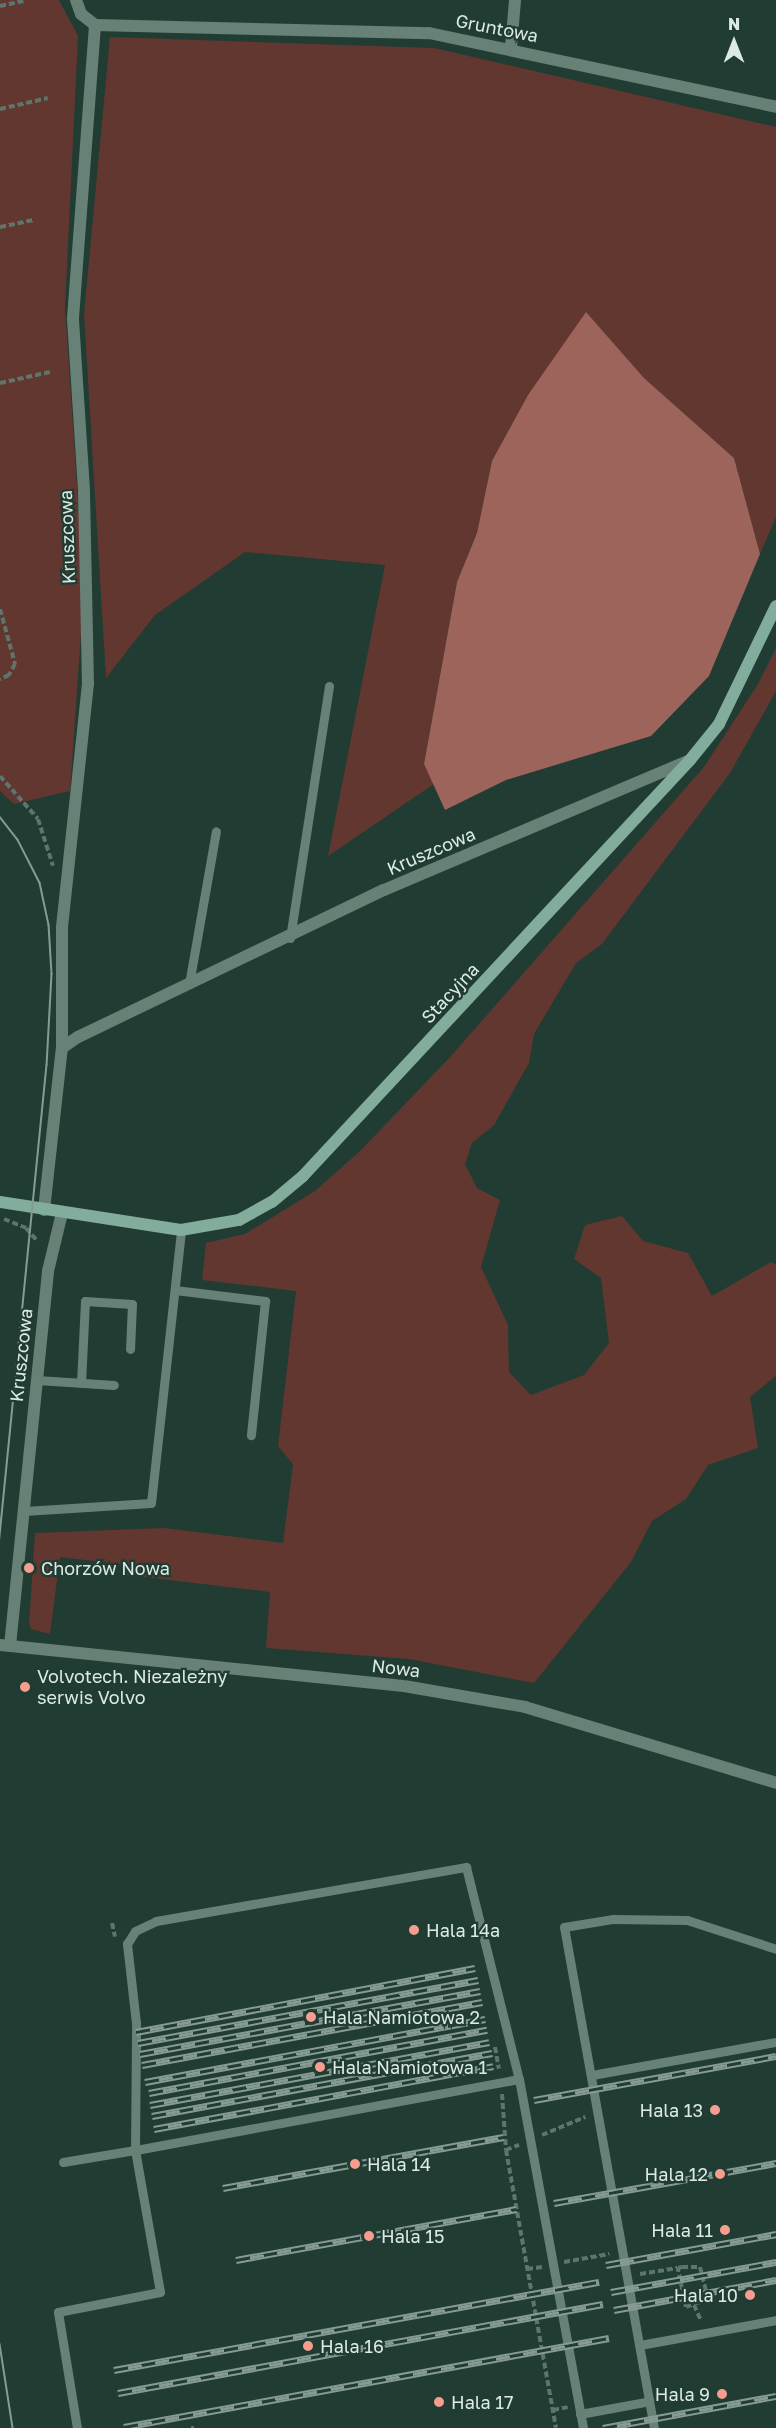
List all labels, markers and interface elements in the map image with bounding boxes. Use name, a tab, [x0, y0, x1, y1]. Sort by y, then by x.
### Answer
street label: Gruntowa	[454, 9, 540, 47]
north arrow	[704, 12, 764, 72]
text: N	[728, 14, 740, 34]
street label: Kruszcowa	[55, 490, 79, 584]
street label: Kruszcowa	[384, 823, 478, 879]
street label: Stacyjna	[417, 959, 483, 1027]
street label: Kruszcowa	[5, 1307, 37, 1403]
place label: Chorzów Nowa	[41, 1557, 170, 1579]
marker: Chorzów Nowa	[22, 1561, 36, 1575]
street label: Nowa	[371, 1654, 421, 1682]
place label: Volvotech. Niezależny serwis Volvo	[37, 1666, 227, 1708]
marker: Volvotech. Niezależny serwis Volvo	[18, 1680, 32, 1694]
place label: Hala 14a	[426, 1919, 500, 1941]
marker: Hala 14a	[407, 1923, 421, 1937]
place label: Hala Namiotowa 2	[323, 2006, 480, 2028]
marker: Hala Namiotowa 2	[304, 2010, 318, 2024]
place label: Hala Namiotowa 1	[332, 2056, 487, 2078]
marker: Hala Namiotowa 1	[313, 2060, 327, 2074]
place label: Hala 13	[639, 2099, 703, 2121]
marker: Hala 13	[708, 2103, 722, 2117]
place label: Hala 14	[367, 2153, 431, 2175]
marker: Hala 14	[348, 2157, 362, 2171]
place label: Hala 12	[645, 2163, 708, 2185]
marker: Hala 12	[713, 2167, 727, 2181]
place label: Hala 11	[651, 2219, 713, 2241]
marker: Hala 11	[718, 2223, 732, 2237]
place label: Hala 15	[381, 2225, 444, 2247]
marker: Hala 15	[362, 2229, 376, 2243]
place label: Hala 10	[674, 2284, 738, 2306]
marker: Hala 10	[743, 2288, 757, 2302]
place label: Hala 16	[320, 2335, 384, 2357]
marker: Hala 16	[301, 2339, 315, 2353]
place label: Hala 9	[655, 2383, 710, 2405]
marker: Hala 9	[715, 2387, 729, 2401]
place label: Hala 17	[451, 2391, 514, 2413]
marker: Hala 17	[432, 2395, 446, 2409]

